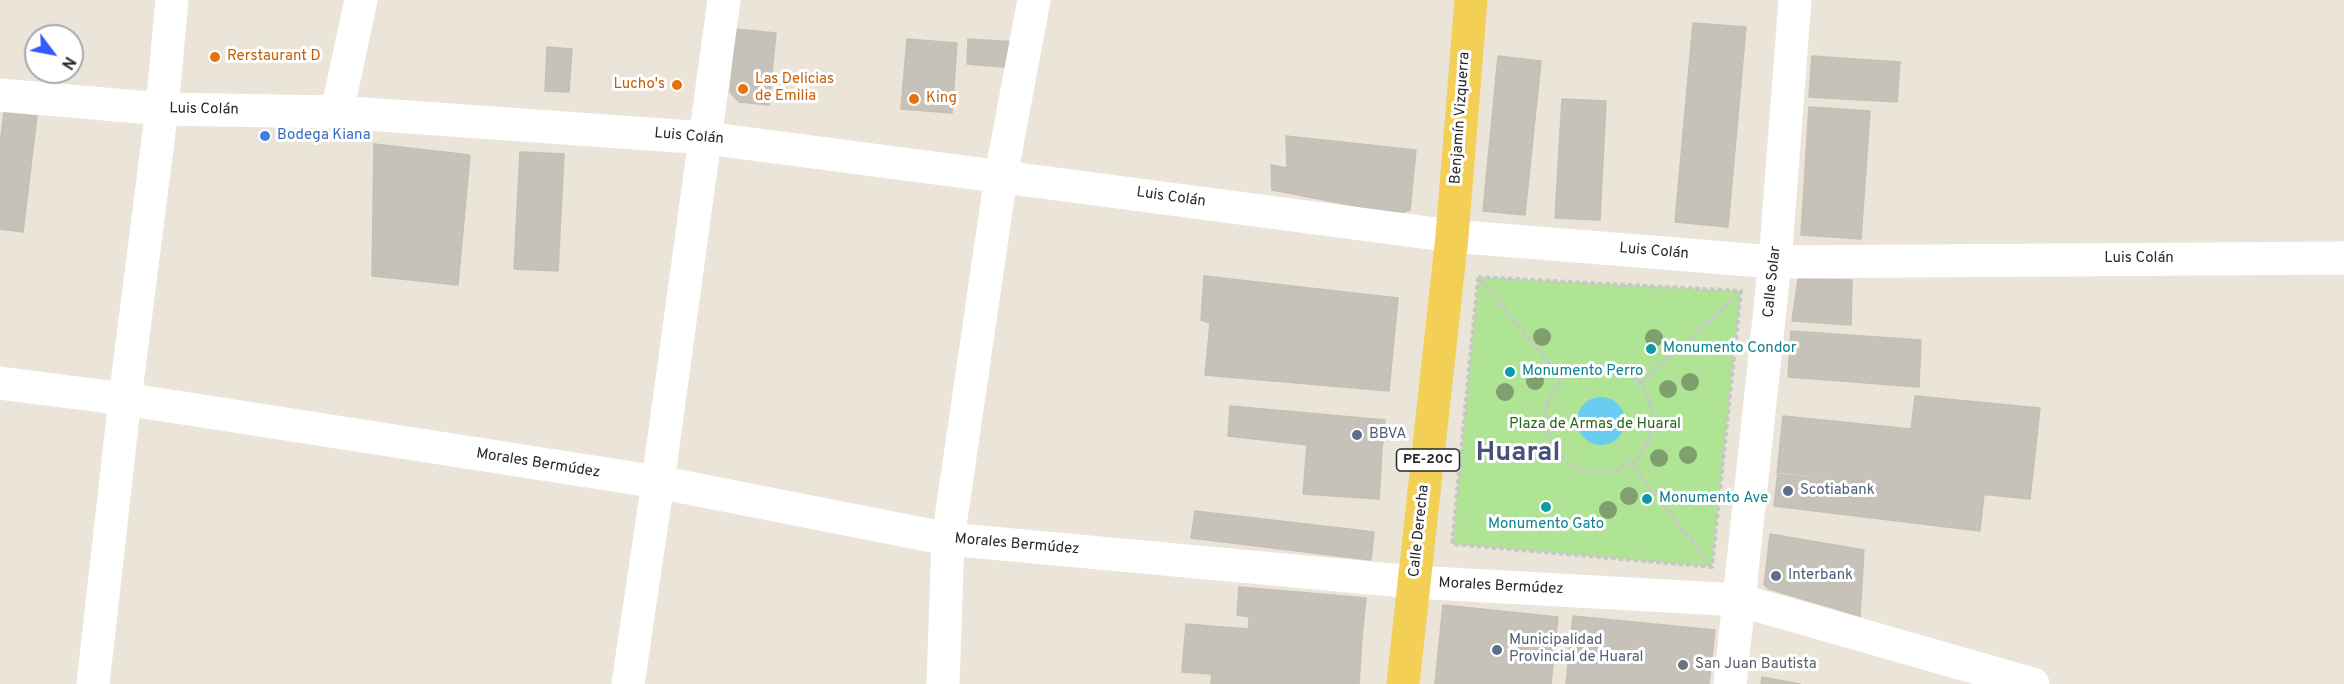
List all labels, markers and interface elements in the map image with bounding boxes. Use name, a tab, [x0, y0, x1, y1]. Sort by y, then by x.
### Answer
north arrow	[24, 24, 84, 84]
place label: Rerstaurant D	[227, 48, 321, 66]
marker: Rerstaurant D	[208, 50, 222, 64]
street label: Benjamín Vizquerra	[1447, 51, 1475, 185]
text: N	[56, 52, 79, 73]
place label: Las Delicias de Emilia	[755, 71, 834, 106]
place label: Lucho's	[613, 76, 665, 94]
marker: Lucho's	[670, 78, 684, 92]
marker: Las Delicias de Emilia	[736, 82, 750, 96]
place label: King	[926, 90, 957, 108]
marker: King	[907, 92, 921, 106]
street label: Luis Colán	[169, 100, 239, 120]
street label: Luis Colán	[654, 125, 724, 149]
place label: Bodega Kiana	[277, 127, 371, 145]
marker: Bodega Kiana	[258, 129, 272, 143]
street label: Luis Colán	[1135, 184, 1207, 212]
street label: Luis Colán	[1619, 240, 1689, 264]
street label: Calle Solar	[1760, 245, 1786, 319]
street label: Luis Colán	[2104, 250, 2174, 268]
place label: Monumento Condor	[1663, 340, 1796, 358]
marker: Monumento Condor	[1644, 342, 1658, 356]
place label: Monumento Perro	[1522, 363, 1643, 381]
marker: Monumento Perro	[1503, 365, 1517, 379]
park label: Plaza de Armas de Huaral	[1509, 416, 1681, 434]
place label: BBVA	[1369, 426, 1406, 444]
marker: BBVA	[1350, 428, 1364, 442]
district label: Huaral	[1476, 439, 1560, 471]
street label: Morales Bermúdez	[475, 445, 601, 483]
road number: PE-20C	[1396, 449, 1460, 471]
place label: Scotiabank	[1800, 482, 1875, 500]
street label: Calle Derecha	[1406, 484, 1434, 578]
marker: Scotiabank	[1781, 484, 1795, 498]
place label: Monumento Ave	[1659, 490, 1768, 508]
marker: Monumento Ave	[1640, 492, 1654, 506]
marker: Monumento Gato	[1539, 500, 1553, 514]
place label: Monumento Gato	[1488, 516, 1604, 534]
street label: Morales Bermúdez	[954, 531, 1080, 559]
place label: Interbank	[1788, 567, 1853, 585]
marker: Interbank	[1769, 569, 1783, 583]
street label: Morales Bermúdez	[1438, 575, 1564, 599]
place label: Municipalidad Provincial de Huaral	[1509, 632, 1644, 667]
marker: Municipalidad Provincial de Huaral	[1490, 643, 1504, 657]
place label: San Juan Bautista	[1695, 656, 1817, 674]
marker: San Juan Bautista	[1676, 658, 1690, 672]

